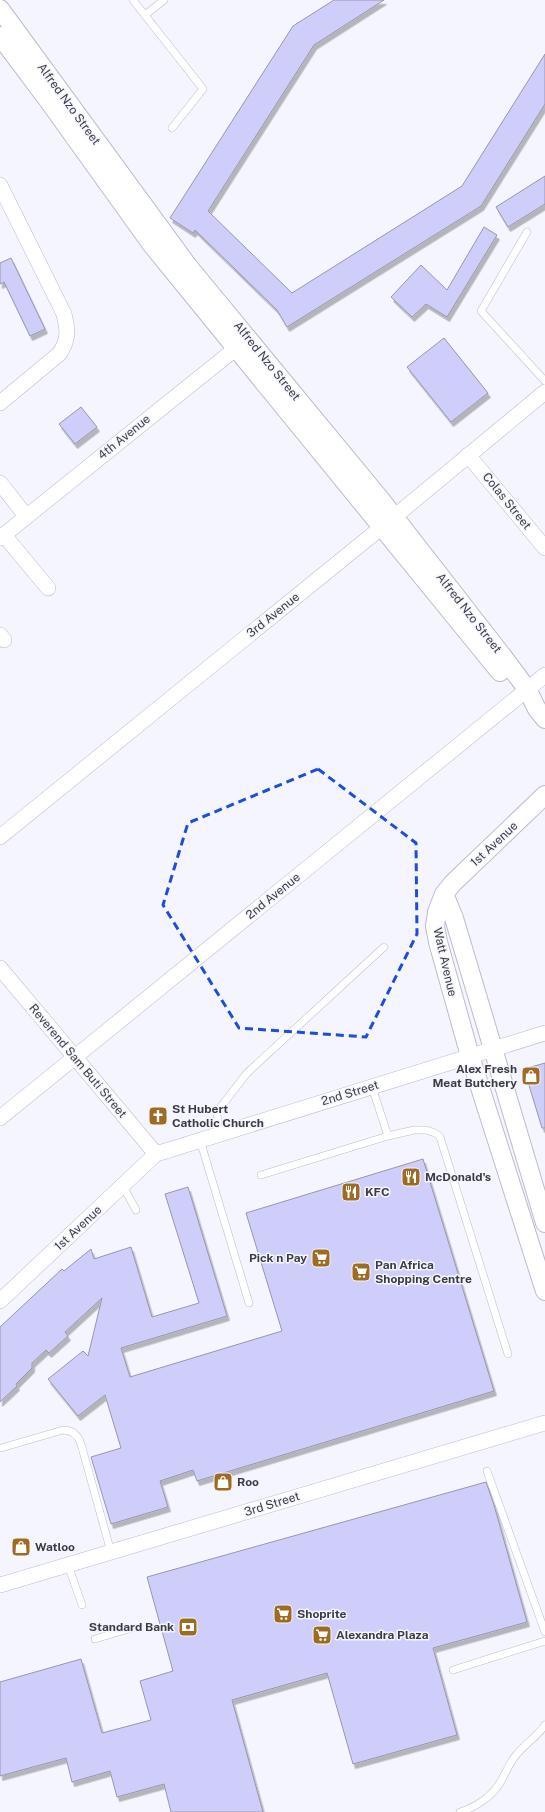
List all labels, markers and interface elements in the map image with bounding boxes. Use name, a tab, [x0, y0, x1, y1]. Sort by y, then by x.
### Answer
street label: Alfred Nzo Street	[35, 60, 104, 148]
street label: Alfred Nzo Street	[231, 319, 303, 404]
street label: 4th Avenue	[95, 412, 153, 462]
street label: Colas Street	[480, 470, 534, 533]
street label: Alfred Nzo Street	[433, 570, 505, 656]
street label: 3rd Avenue	[244, 589, 302, 640]
street label: 1st Avenue	[467, 818, 521, 869]
street label: 2nd Avenue	[243, 870, 303, 922]
street label: Watt Avenue	[430, 926, 460, 998]
street label: Reverend Sam Buti Street	[26, 1001, 130, 1121]
place label: Alex Fresh Meat Butchery	[432, 1062, 517, 1090]
shop icon: Alex Fresh Meat Butchery	[520, 1065, 542, 1087]
street label: 2nd Street	[320, 1078, 381, 1108]
place label: St Hubert Catholic Church	[172, 1102, 264, 1130]
church icon: St Hubert Catholic Church	[147, 1105, 169, 1127]
restaurant icon: McDonald's	[400, 1166, 422, 1188]
place label: McDonald's	[425, 1170, 491, 1184]
restaurant icon: KFC	[340, 1181, 362, 1203]
place label: KFC	[365, 1185, 390, 1199]
street label: 1st Avenue	[51, 1202, 105, 1253]
supermarket icon: Pick n Pay	[310, 1247, 332, 1269]
place label: Pick n Pay	[249, 1251, 307, 1265]
place label: Pan Africa Shopping Centre	[375, 1258, 472, 1286]
supermarket icon: Pan Africa Shopping Centre	[350, 1261, 372, 1283]
shop icon: Roo	[212, 1471, 234, 1493]
place label: Roo	[237, 1475, 259, 1489]
street label: 3rd Street	[243, 1489, 302, 1519]
shop icon: Watloo	[10, 1536, 32, 1558]
place label: Watloo	[35, 1540, 75, 1554]
supermarket icon: Shoprite	[272, 1603, 294, 1625]
place label: Shoprite	[297, 1607, 347, 1621]
bank icon: Standard Bank	[177, 1616, 199, 1638]
place label: Standard Bank	[89, 1620, 174, 1634]
supermarket icon: Alexandra Plaza	[311, 1624, 333, 1646]
place label: Alexandra Plaza	[336, 1628, 429, 1642]

